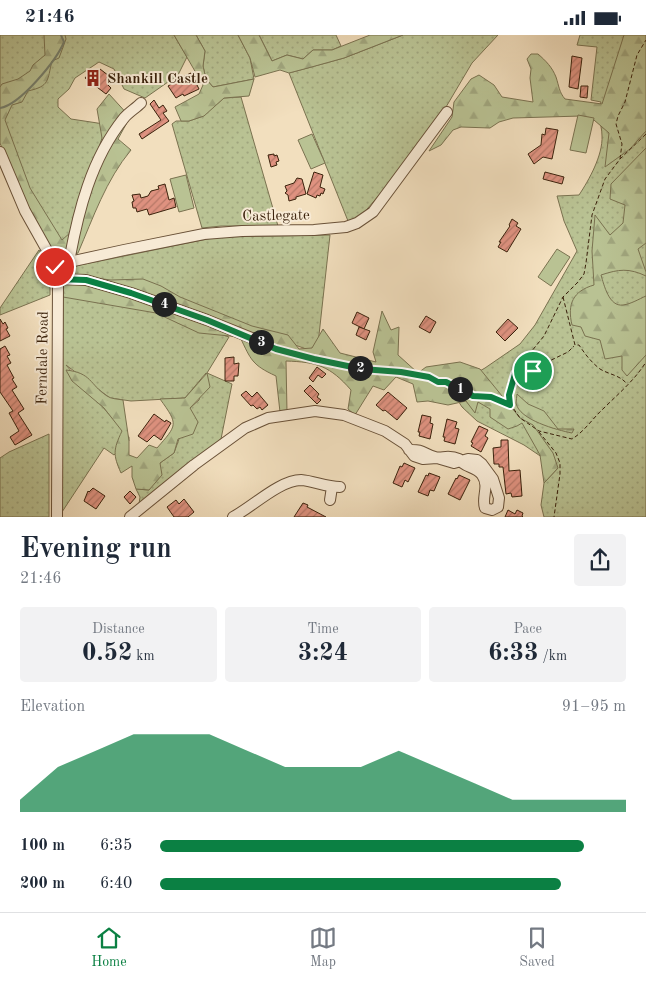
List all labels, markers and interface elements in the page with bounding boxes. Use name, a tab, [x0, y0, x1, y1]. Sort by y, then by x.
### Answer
text: 21:46	[25, 8, 74, 27]
building icon: Shankill Castle	[83, 68, 103, 88]
place label: Shankill Castle	[107, 72, 208, 87]
street label: Castlegate	[242, 208, 310, 225]
pin	[34, 246, 76, 288]
icon: check	[41, 253, 69, 281]
pin: 4	[152, 291, 176, 317]
text: 4	[160, 297, 169, 311]
street label: Ferndale Road	[35, 311, 52, 405]
pin: 3	[248, 329, 274, 355]
text: 3	[257, 335, 266, 349]
pin	[512, 350, 554, 392]
pin: 2	[348, 355, 372, 381]
icon: arrive	[519, 357, 547, 385]
text: 2	[356, 361, 365, 375]
pin: 1	[448, 377, 472, 401]
text: 1	[456, 382, 465, 396]
button: share	[574, 534, 626, 586]
text: Evening run	[20, 536, 172, 564]
text: 21:46	[20, 571, 62, 587]
text: Distance	[92, 622, 145, 636]
text: Time	[307, 622, 339, 636]
text: Pace	[513, 622, 542, 636]
text: 0.52	[82, 641, 132, 666]
text: 3:24	[298, 641, 348, 666]
text: 6:33	[488, 641, 539, 666]
text: km	[132, 649, 155, 663]
text: /km	[539, 649, 567, 663]
text: Elevation	[20, 699, 85, 715]
text: 91–95 m	[562, 699, 626, 715]
text: 100 m	[20, 838, 65, 854]
text: 6:35	[100, 838, 132, 854]
text: 200 m	[20, 876, 65, 892]
text: 6:40	[100, 876, 132, 892]
tab: Home	[91, 924, 127, 971]
tab: Map	[309, 924, 337, 971]
tab: Saved	[519, 924, 555, 971]

